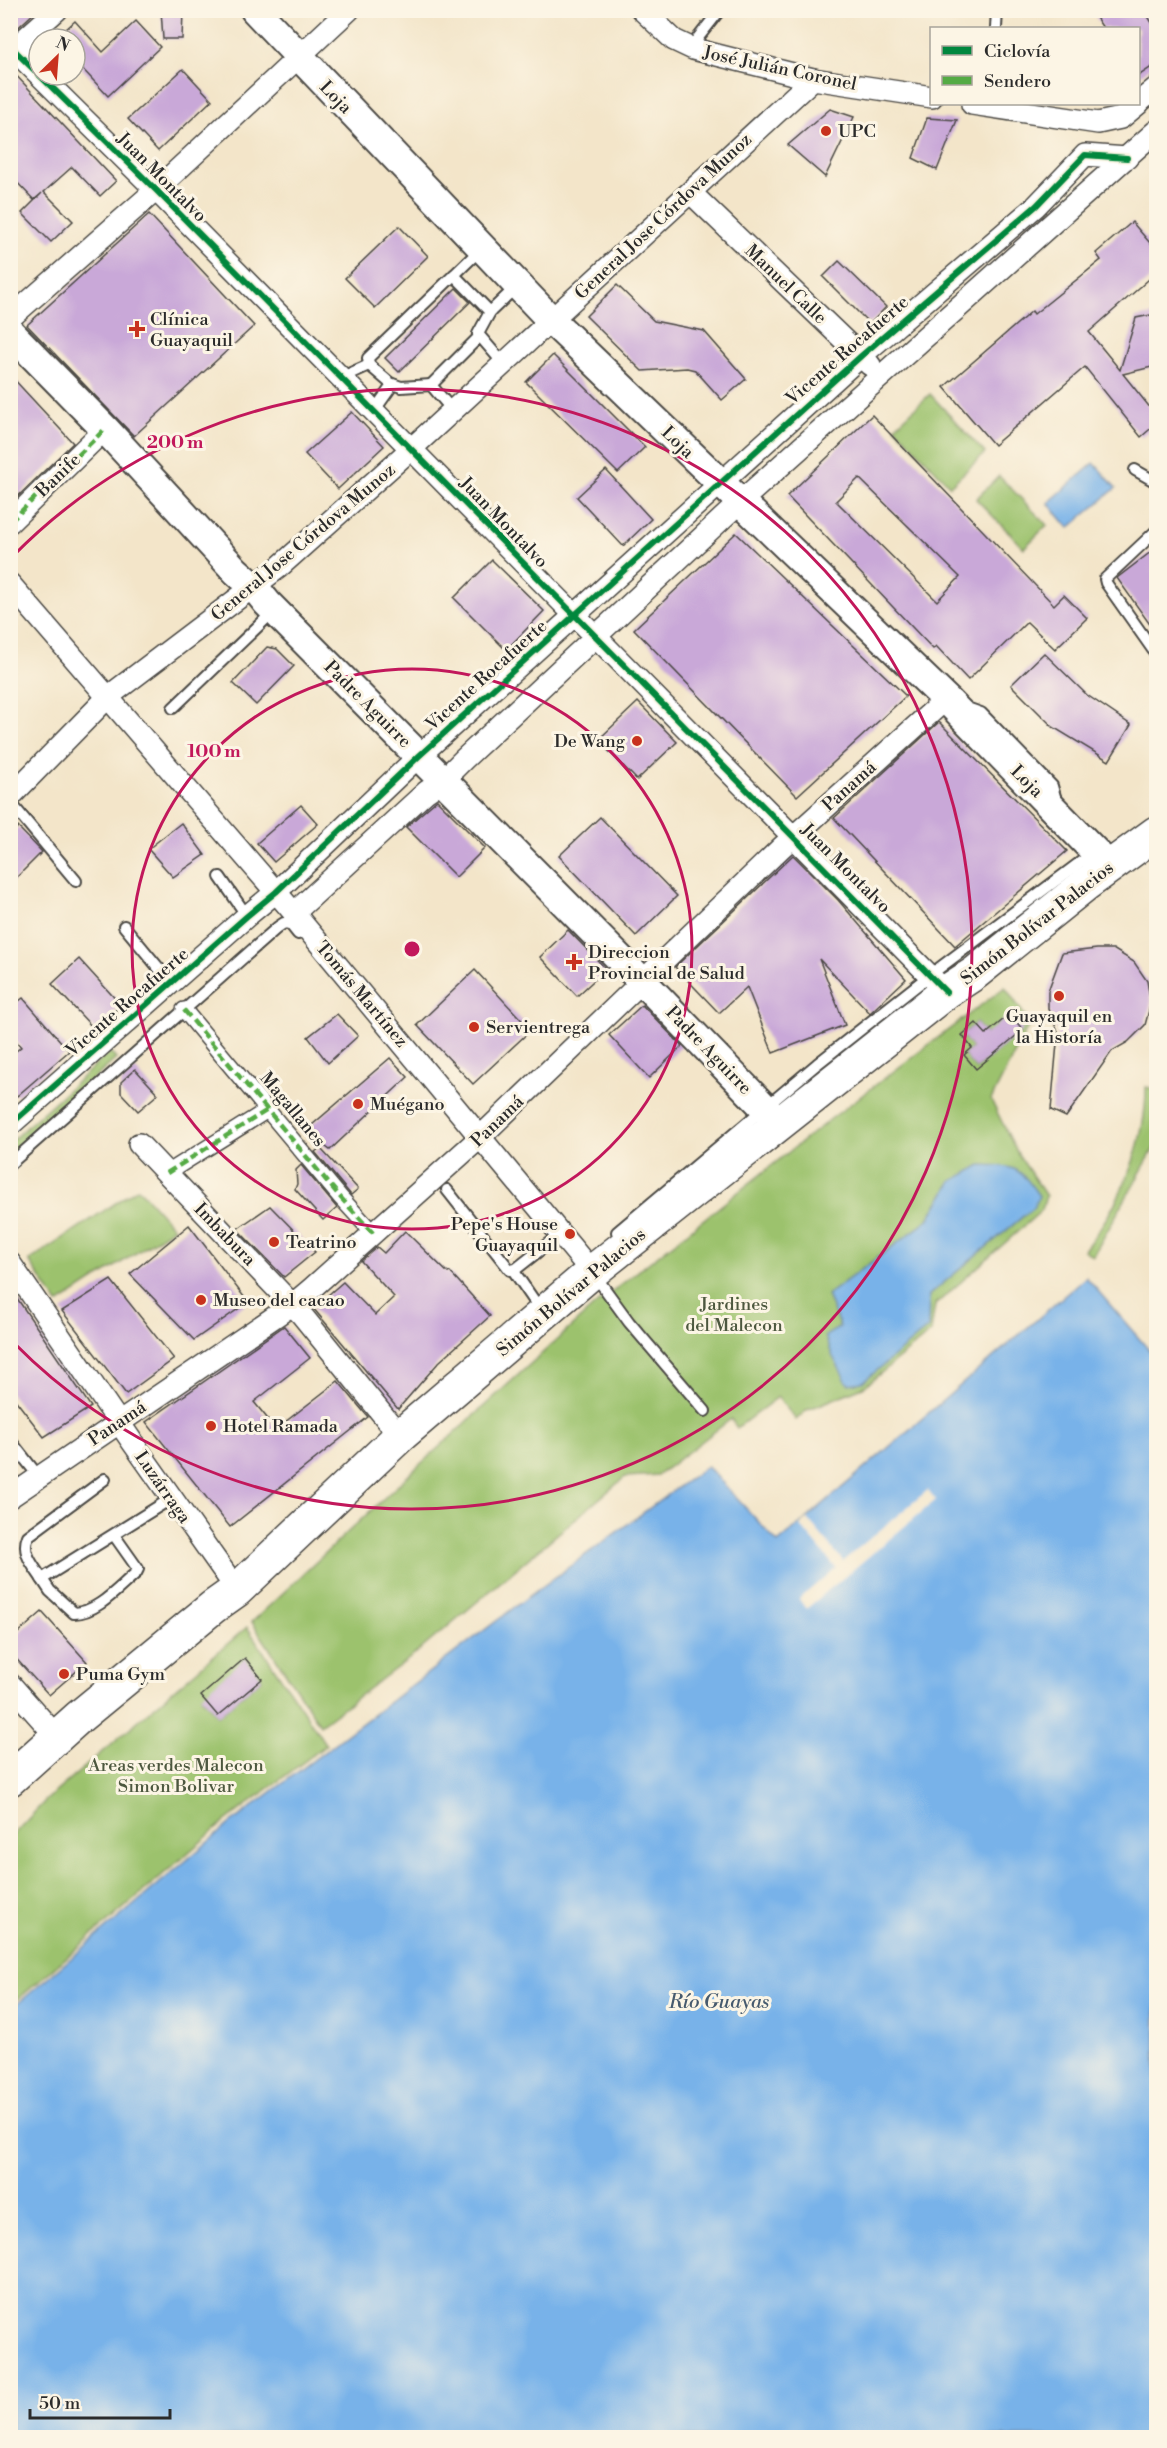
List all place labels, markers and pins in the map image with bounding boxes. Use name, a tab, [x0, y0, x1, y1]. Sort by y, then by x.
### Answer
place label: UPC	[838, 120, 876, 143]
marker: UPC	[819, 124, 833, 138]
place label: Clínica Guayaquil	[150, 308, 234, 352]
marker: Clínica Guayaquil	[128, 320, 146, 338]
place label: De Wang	[554, 730, 626, 753]
marker: De Wang	[630, 734, 644, 748]
centre of rings	[402, 939, 422, 959]
place label: Direccion Provincial de Salud	[588, 941, 745, 985]
marker: Direccion Provincial de Salud	[565, 953, 583, 971]
marker: Guayaquil en la Historía	[1052, 989, 1066, 1003]
place label: Guayaquil en la Historía	[1006, 1005, 1112, 1049]
place label: Servientrega	[486, 1016, 591, 1039]
marker: Servientrega	[467, 1020, 481, 1034]
place label: Muégano	[370, 1093, 445, 1116]
marker: Muégano	[351, 1097, 365, 1111]
place label: Pepe's House Guayaquil	[451, 1213, 559, 1257]
marker: Pepe's House Guayaquil	[563, 1227, 577, 1241]
place label: Teatrino	[286, 1231, 357, 1254]
marker: Teatrino	[267, 1235, 281, 1249]
place label: Museo del cacao	[213, 1289, 345, 1312]
marker: Museo del cacao	[194, 1293, 208, 1307]
place label: Hotel Ramada	[223, 1415, 339, 1438]
marker: Hotel Ramada	[204, 1419, 218, 1433]
place label: Puma Gym	[76, 1663, 165, 1686]
marker: Puma Gym	[57, 1667, 71, 1681]

